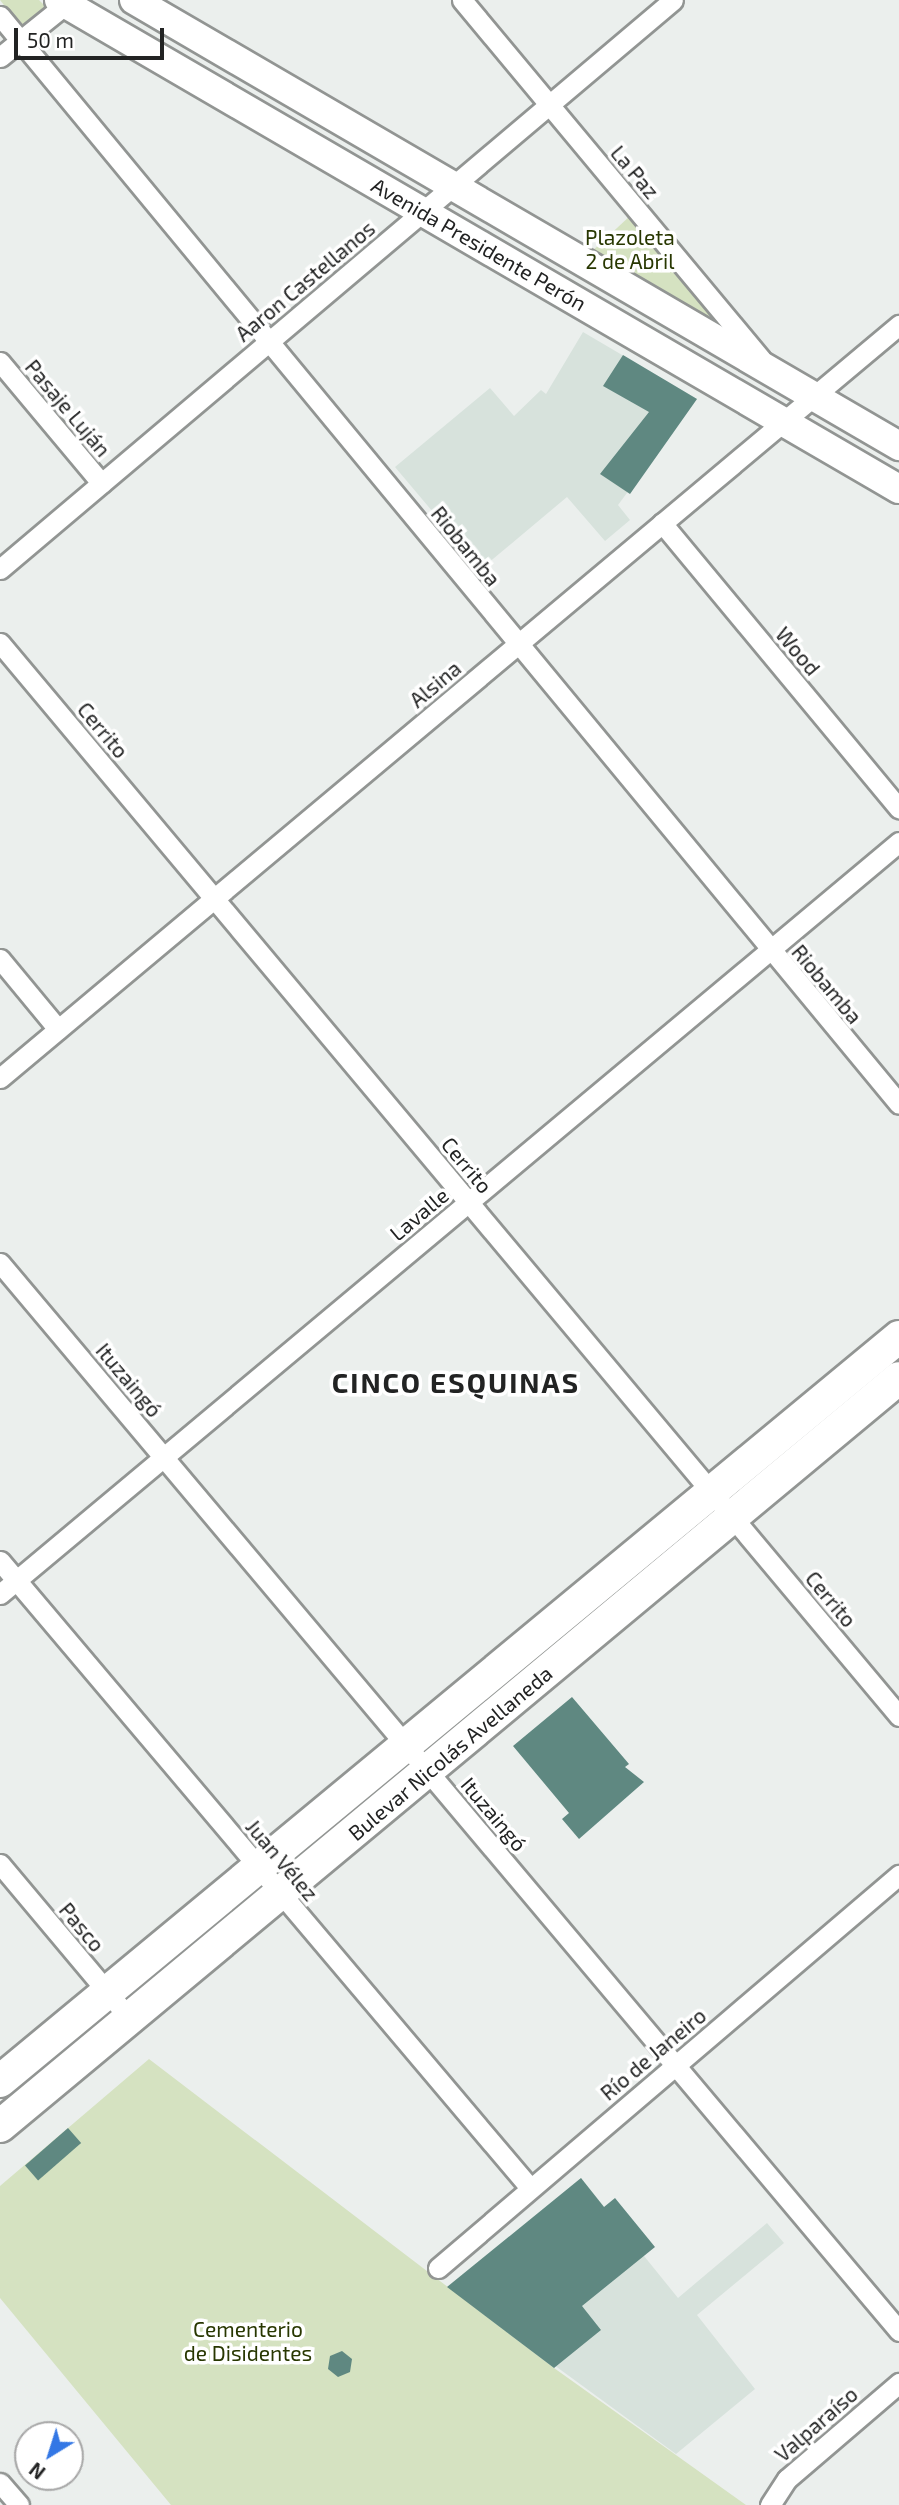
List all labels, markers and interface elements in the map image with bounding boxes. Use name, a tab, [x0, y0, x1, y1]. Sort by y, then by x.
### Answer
scale bar	[18, 14, 168, 58]
text: 50 m	[27, 27, 74, 52]
street label: La Paz	[606, 140, 664, 204]
street label: Avenida Presidente Perón	[367, 172, 591, 316]
street label: Aaron Castellanos	[230, 215, 380, 347]
park label: Plazoleta 2 de Abril	[585, 224, 675, 274]
street label: Pasaje Luján	[20, 354, 116, 462]
street label: Riobamba	[426, 501, 506, 591]
street label: Wood	[771, 622, 825, 680]
street label: Alsina	[404, 655, 466, 713]
street label: Cerrito	[72, 697, 134, 763]
street label: Riobamba	[787, 939, 867, 1029]
street label: Cerrito	[436, 1132, 498, 1198]
street label: Lavalle	[385, 1182, 453, 1246]
street label: Ituzaingó	[91, 1338, 167, 1422]
district label: CINCO ESQUINAS	[334, 1365, 578, 1399]
street label: Cerrito	[800, 1566, 862, 1632]
street label: Bulevar Nicolás Avellaneda	[343, 1660, 557, 1846]
street label: Ituzaingó	[456, 1772, 532, 1856]
street label: Juan Vélez	[241, 1814, 323, 1906]
street label: Pasco	[54, 1897, 110, 1957]
street label: Río de Janeiro	[595, 2002, 711, 2106]
park label: Cementerio de Disidentes	[184, 2316, 312, 2366]
street label: Valparaíso	[769, 2381, 863, 2467]
north arrow	[14, 2421, 84, 2491]
text: N	[25, 2458, 49, 2485]

